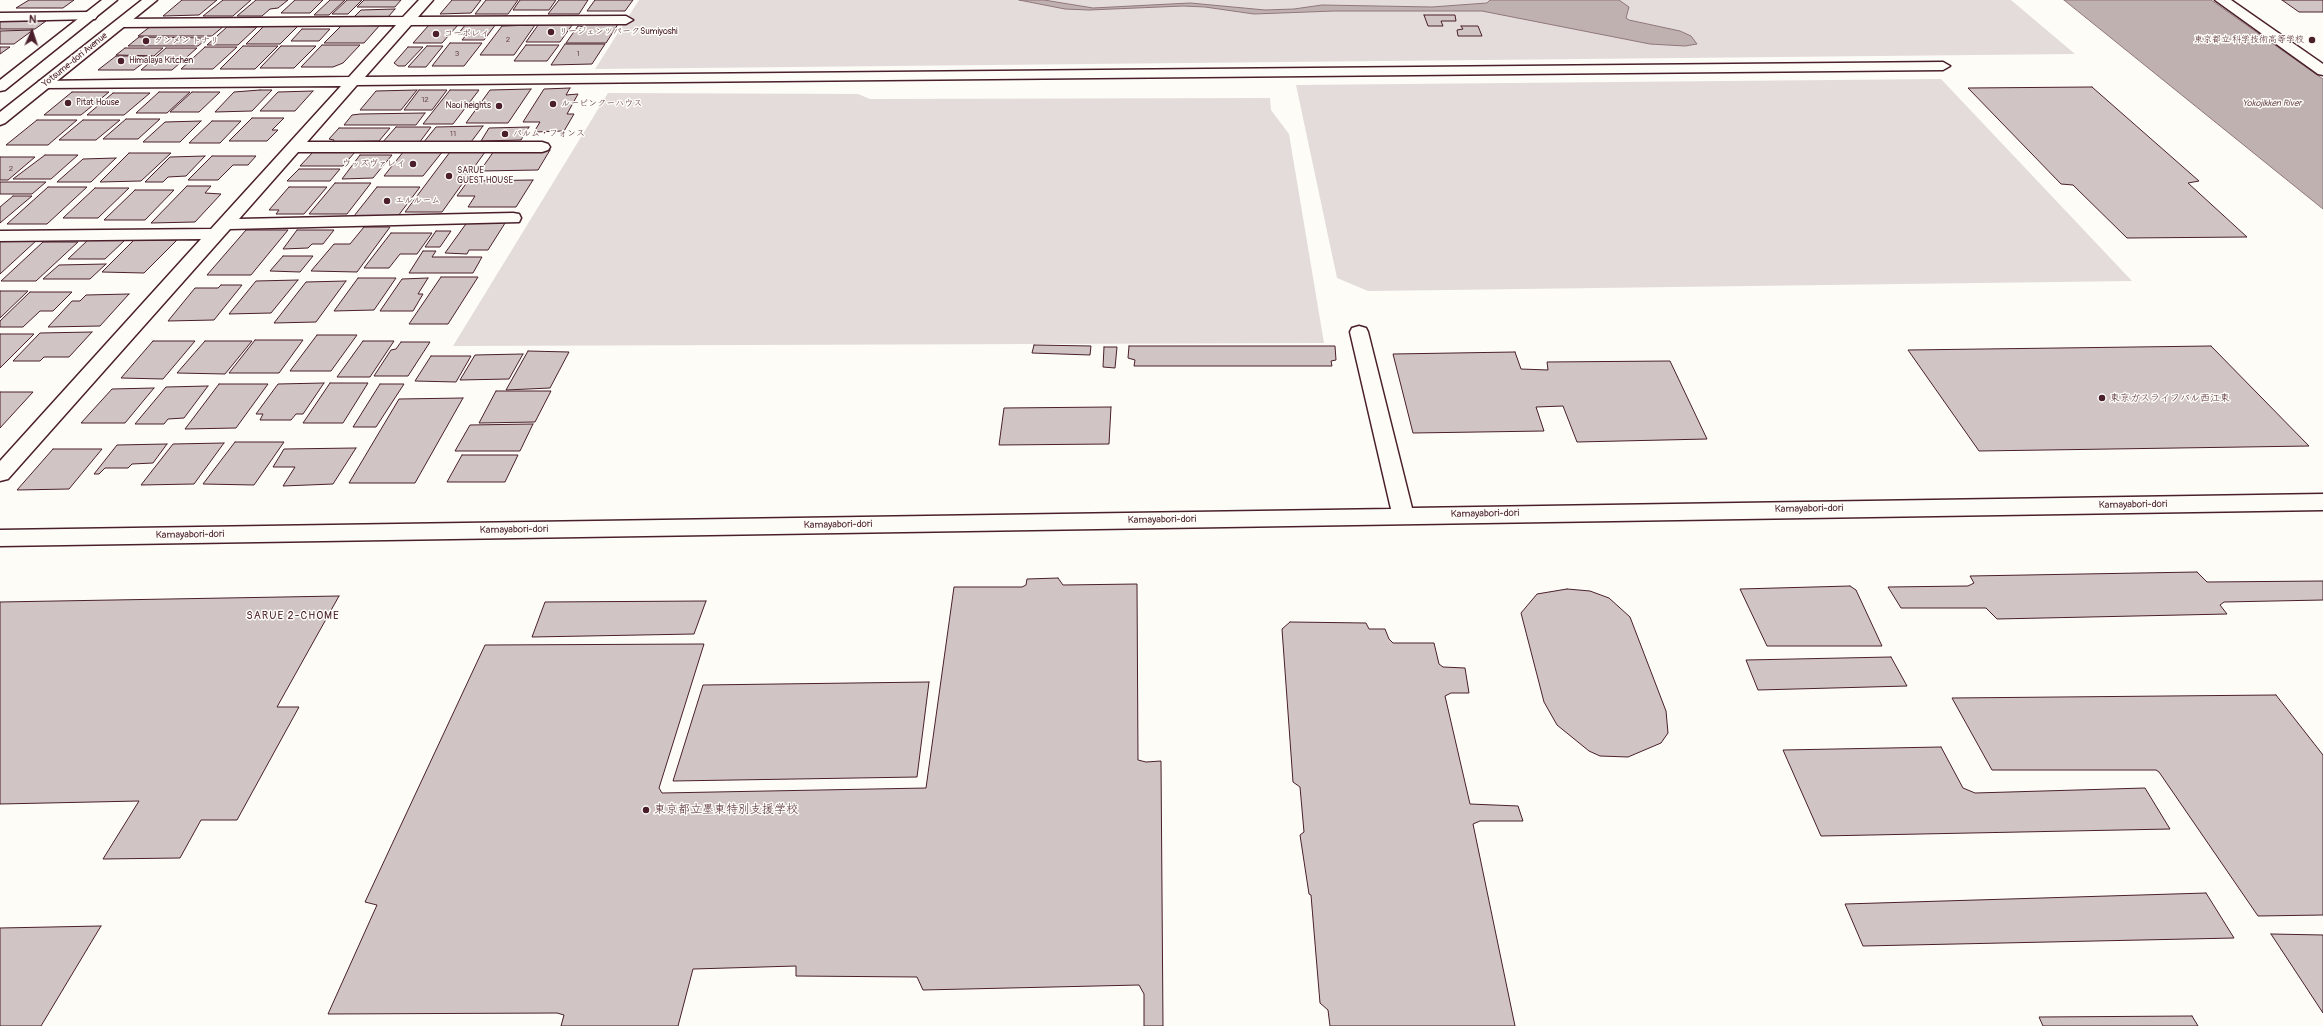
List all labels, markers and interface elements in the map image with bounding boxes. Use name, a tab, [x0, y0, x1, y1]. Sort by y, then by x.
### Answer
north arrow	[12, 12, 52, 52]
text: N	[29, 13, 37, 26]
marker: リージェンツパークSumiyoshi	[546, 27, 556, 37]
place label: リージェンツパークSumiyoshi	[559, 27, 678, 37]
marker: コーポレイ	[431, 29, 441, 39]
place label: コーポレイ	[444, 29, 489, 39]
street label: Yotsume-dori Avenue	[40, 30, 110, 90]
house number: 2	[506, 35, 510, 45]
place label: 東京都立 科学技術高等学校	[2194, 35, 2304, 45]
marker: 東京都立 科学技術高等学校	[2307, 35, 2317, 45]
marker: タンメン トナリ	[141, 36, 151, 46]
place label: タンメン トナリ	[154, 36, 219, 46]
house number: 3	[455, 49, 459, 59]
house number: 1	[576, 49, 580, 59]
marker: Himalaya Kitchen	[116, 56, 126, 66]
place label: Himalaya Kitchen	[129, 56, 193, 66]
house number: 12	[421, 95, 429, 105]
marker: Pitat House	[63, 98, 73, 108]
place label: Pitat House	[76, 98, 119, 108]
marker: ルーピンクーハウス	[548, 99, 558, 109]
place label: ルーピンクーハウス	[561, 99, 642, 109]
water label: Yokojikken River	[2242, 99, 2302, 109]
place label: Naoi heights	[446, 101, 491, 111]
marker: Naoi heights	[494, 101, 504, 111]
house number: 11	[450, 129, 456, 139]
marker: パルム・フォンス	[500, 129, 510, 139]
place label: パルム・フォンス	[513, 129, 585, 139]
place label: ウッズヴァレイ	[342, 159, 405, 169]
marker: ウッズヴァレイ	[408, 159, 418, 169]
house number: 2	[9, 164, 13, 174]
place label: SARUE GUEST HOUSE	[457, 166, 513, 187]
marker: SARUE GUEST HOUSE	[444, 171, 454, 181]
marker: エルルーム	[382, 196, 392, 206]
place label: エルルーム	[395, 196, 440, 206]
place label: 東京ガスライフバル西江東	[2110, 392, 2230, 404]
marker: 東京ガスライフバル西江東	[2097, 393, 2107, 403]
street label: Kamayabori-dori	[2099, 498, 2167, 512]
street label: Kamayabori-dori	[1775, 502, 1843, 516]
street label: Kamayabori-dori	[1451, 507, 1519, 521]
street label: Kamayabori-dori	[1128, 513, 1196, 527]
street label: Kamayabori-dori	[804, 518, 872, 532]
street label: Kamayabori-dori	[480, 523, 548, 537]
street label: Kamayabori-dori	[156, 528, 224, 542]
district label: SARUE 2-CHOME	[246, 609, 340, 623]
place label: 東京都立墨東特別支援学校	[654, 803, 798, 817]
marker: 東京都立墨東特別支援学校	[641, 805, 651, 815]

